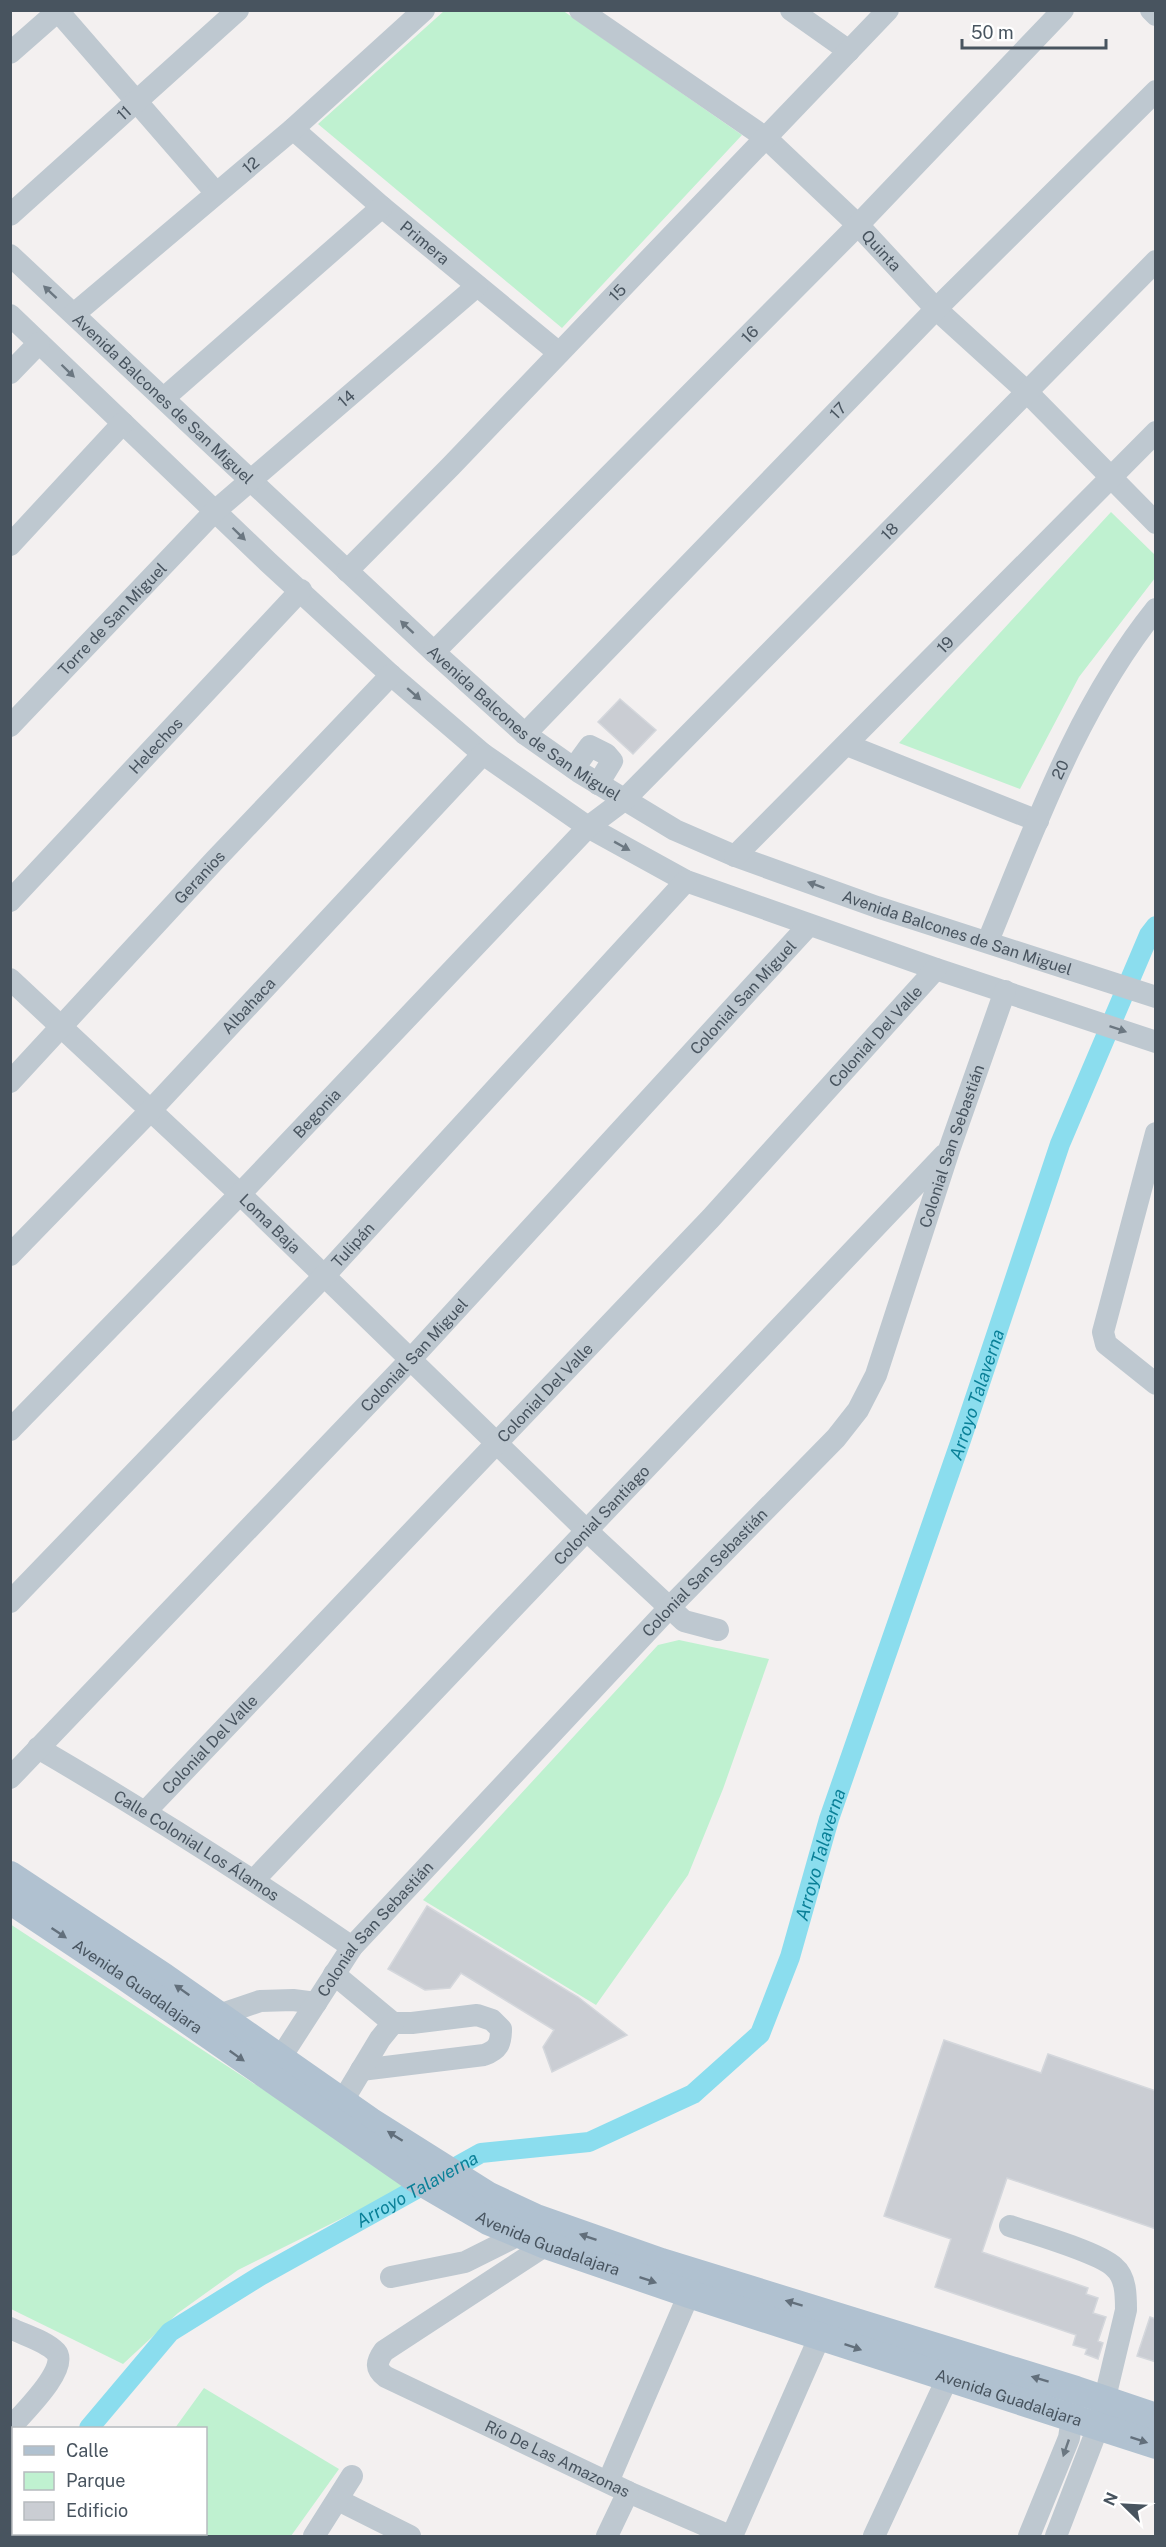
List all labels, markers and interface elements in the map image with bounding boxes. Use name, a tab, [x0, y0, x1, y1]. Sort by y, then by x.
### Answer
scale bar	[962, 12, 1106, 50]
text: 50 m	[971, 22, 1014, 43]
street label: 11	[113, 101, 135, 124]
street label: 12	[238, 152, 263, 177]
street label: Primera	[396, 217, 453, 268]
street label: Quinta	[858, 226, 905, 275]
street label: 15	[605, 280, 630, 305]
one-way arrow	[44, 286, 58, 300]
street label: Avenida Balcones de San Miguel	[69, 309, 258, 488]
street label: 16	[737, 322, 762, 347]
one-way arrow	[60, 363, 74, 377]
street label: 14	[334, 386, 359, 411]
street label: 17	[825, 398, 850, 423]
street label: 18	[877, 519, 902, 544]
one-way arrow	[231, 527, 245, 541]
street label: Torre de San Miguel	[54, 558, 170, 679]
one-way arrow	[400, 621, 415, 634]
street label: 19	[932, 632, 958, 657]
street label: Avenida Balcones de San Miguel	[424, 641, 624, 805]
one-way arrow	[406, 688, 422, 701]
street label: Helechos	[125, 714, 186, 777]
street label: 20	[1047, 757, 1073, 782]
one-way arrow	[614, 841, 631, 851]
street label: Geranios	[170, 846, 229, 908]
one-way arrow	[807, 879, 825, 889]
street label: Avenida Balcones de San Miguel	[840, 886, 1075, 979]
street label: Colonial San Miguel	[686, 936, 800, 1058]
street label: Albahaca	[218, 974, 279, 1038]
street label: Colonial Del Valle	[825, 982, 926, 1091]
one-way arrow	[1109, 1025, 1127, 1035]
street label: Colonial San Sebastián	[915, 1062, 988, 1230]
street label: Begonia	[289, 1085, 344, 1142]
street label: Loma Baja	[236, 1190, 305, 1257]
street label: Tulipán	[327, 1218, 378, 1271]
street label: Colonial San Miguel	[356, 1294, 472, 1415]
water label: Arroyo Talaverna	[944, 1326, 1008, 1462]
street label: Colonial Del Valle	[493, 1339, 596, 1446]
street label: Colonial Santiago	[550, 1461, 653, 1569]
street label: Colonial San Sebastián	[638, 1504, 771, 1640]
street label: Colonial Del Valle	[158, 1691, 261, 1798]
street label: Calle Colonial Los Álamos	[110, 1786, 283, 1905]
water label: Arroyo Talaverna	[790, 1786, 849, 1923]
street label: Colonial San Sebastián	[313, 1857, 437, 2000]
one-way arrow	[51, 1927, 67, 1938]
street label: Avenida Guadalajara	[69, 1935, 206, 2037]
one-way arrow	[175, 1984, 191, 1996]
one-way arrow	[228, 2050, 244, 2062]
one-way arrow	[386, 2131, 403, 2142]
water label: Arroyo Talaverna	[352, 2146, 481, 2231]
street label: Avenida Guadalajara	[473, 2207, 622, 2279]
one-way arrow	[579, 2232, 597, 2242]
one-way arrow	[639, 2276, 657, 2286]
one-way arrow	[785, 2298, 803, 2307]
one-way arrow	[844, 2343, 862, 2353]
street label: Avenida Guadalajara	[933, 2365, 1084, 2430]
one-way arrow	[1031, 2374, 1049, 2383]
street label: Río De Las Amazonas	[482, 2416, 633, 2501]
legend	[12, 2427, 207, 2535]
one-way arrow	[1130, 2436, 1148, 2445]
one-way arrow	[1060, 2439, 1070, 2457]
text: Calle	[66, 2440, 109, 2461]
text: Parque	[66, 2470, 126, 2491]
north arrow	[1094, 2475, 1154, 2535]
text: N	[1100, 2490, 1122, 2509]
text: Edificio	[66, 2500, 128, 2521]

